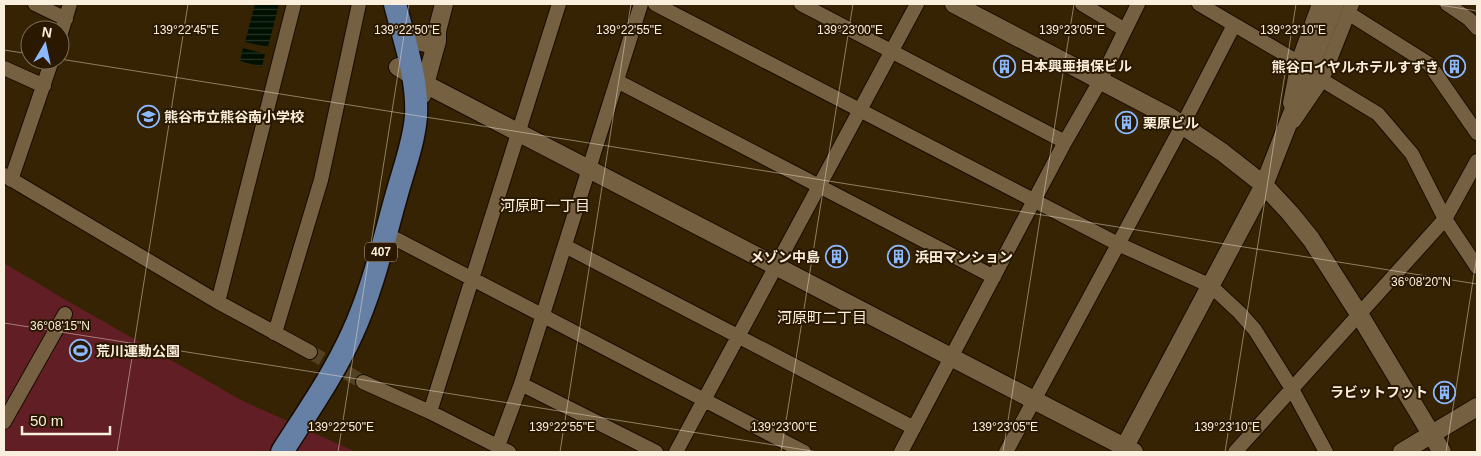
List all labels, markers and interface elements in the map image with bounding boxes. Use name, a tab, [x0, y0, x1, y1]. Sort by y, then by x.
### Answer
north arrow	[20, 20, 70, 70]
text: N	[41, 23, 53, 41]
text: 139°22'45"E	[153, 23, 219, 37]
text: 139°22'50"E	[374, 23, 440, 37]
text: 139°22'55"E	[596, 23, 662, 37]
text: 139°23'00"E	[817, 23, 883, 37]
text: 139°23'05"E	[1039, 23, 1105, 37]
text: 139°23'10"E	[1260, 23, 1326, 37]
building icon: 日本興亜損保ビル	[992, 54, 1016, 78]
building icon: 熊谷ロイヤルホテルすずき	[1443, 55, 1467, 79]
place label: 日本興亜損保ビル	[1020, 58, 1132, 74]
place label: 熊谷ロイヤルホテルすずき	[1271, 59, 1439, 75]
school or university icon: 熊谷市立熊谷南小学校	[136, 105, 160, 129]
place label: 熊谷市立熊谷南小学校	[164, 109, 304, 125]
building icon: 栗原ビル	[1115, 111, 1139, 135]
place label: 栗原ビル	[1143, 115, 1199, 131]
district label: 河原町一丁目	[500, 197, 590, 214]
road number: 407	[365, 242, 397, 262]
building icon: メゾン中島	[824, 245, 848, 269]
building icon: 浜田マンション	[887, 245, 911, 269]
place label: メゾン中島	[750, 249, 820, 265]
place label: 浜田マンション	[915, 249, 1013, 265]
text: 36°08'20"N	[1391, 275, 1451, 289]
district label: 河原町二丁目	[777, 309, 867, 326]
text: 36°08'15"N	[30, 319, 90, 333]
sports icon: 荒川運動公園	[68, 339, 92, 363]
place label: 荒川運動公園	[96, 343, 180, 359]
building icon: ラビットフット	[1432, 380, 1456, 404]
place label: ラビットフット	[1330, 384, 1428, 400]
scale bar	[22, 404, 110, 436]
text: 50 m	[30, 412, 63, 429]
text: 139°22'50"E	[308, 420, 374, 434]
text: 139°22'55"E	[529, 420, 595, 434]
text: 139°23'00"E	[751, 420, 817, 434]
text: 139°23'05"E	[972, 420, 1038, 434]
text: 139°23'10"E	[1194, 420, 1260, 434]

